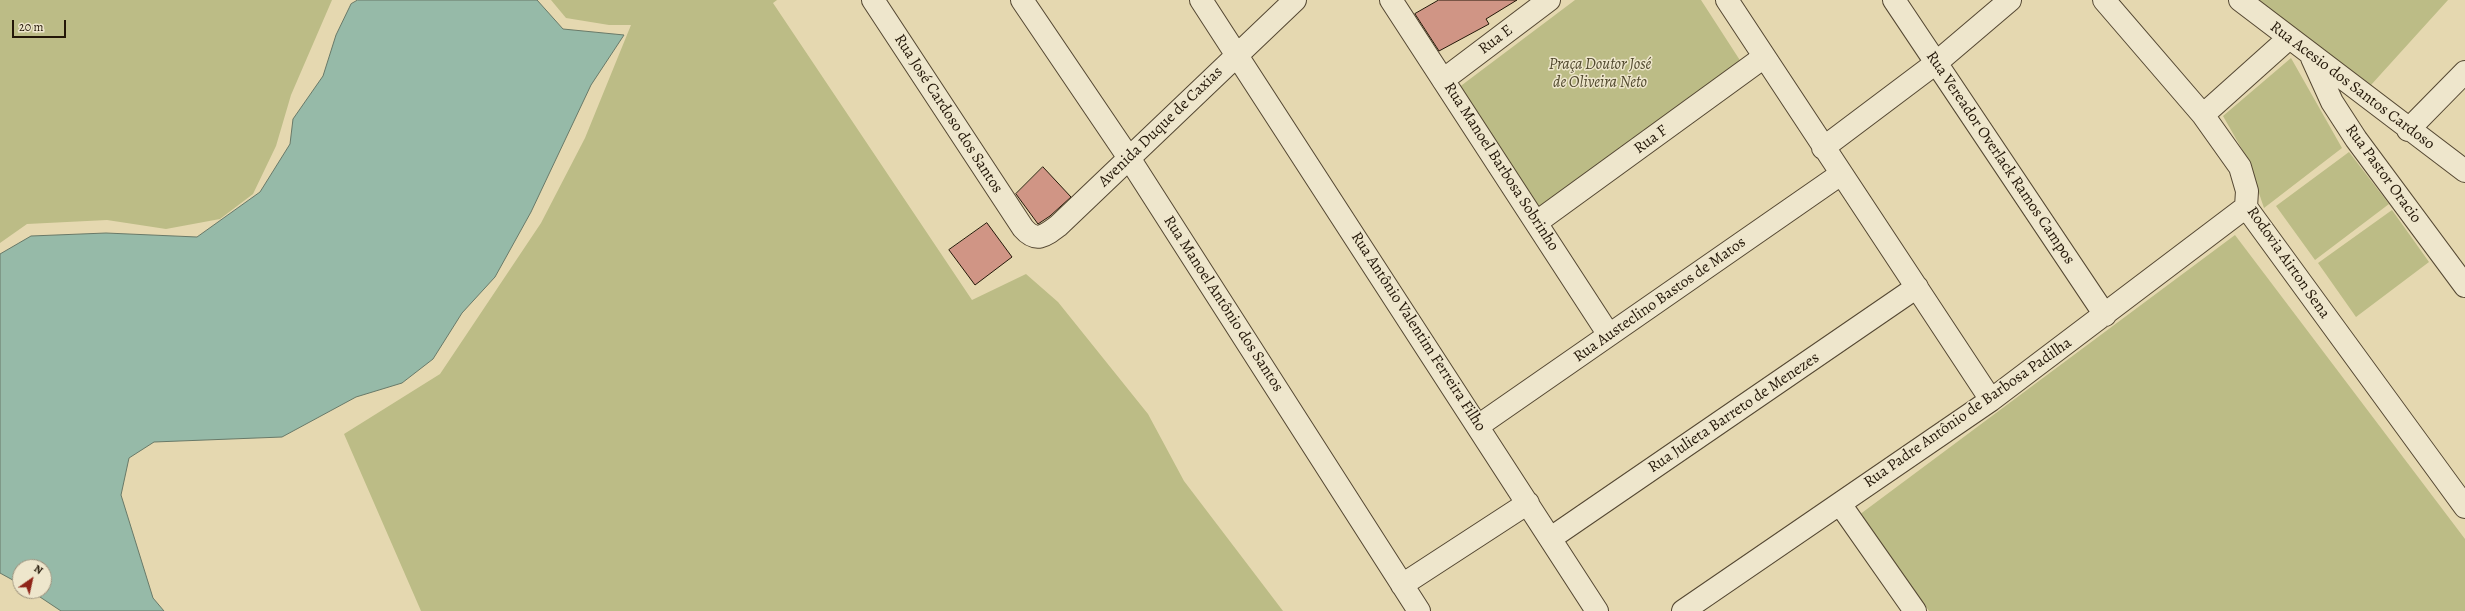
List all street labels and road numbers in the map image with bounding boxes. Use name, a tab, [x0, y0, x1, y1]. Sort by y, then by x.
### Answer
street label: Rua Acesio dos Santos Cardoso	[2266, 18, 2438, 154]
street label: Rua E	[1475, 21, 1517, 59]
street label: Rua José Cardoso dos Santos	[889, 31, 1007, 197]
street label: Rua Vereador Overlack Ramos Campos	[1921, 48, 2079, 268]
street label: Avenida Duque de Caxias	[1095, 63, 1227, 191]
street label: Rua Manoel Barbosa Sobrinho	[1439, 79, 1563, 255]
street label: Rua F	[1630, 121, 1672, 159]
street label: Rua Pastor Oracio	[2341, 121, 2425, 227]
street label: Rodovia Airton Sena	[2242, 203, 2334, 323]
street label: Rua Manoel Antônio dos Santos	[1159, 212, 1287, 396]
street label: Rua Antônio Valentim Ferreira Filho	[1346, 229, 1490, 435]
street label: Rua Austeclino Bastos de Matos	[1570, 233, 1750, 367]
street label: Rua Padre Antônio de Barbosa Padilha	[1860, 334, 2076, 492]
street label: Rua Julieta Barreto de Menezes	[1645, 348, 1823, 478]

